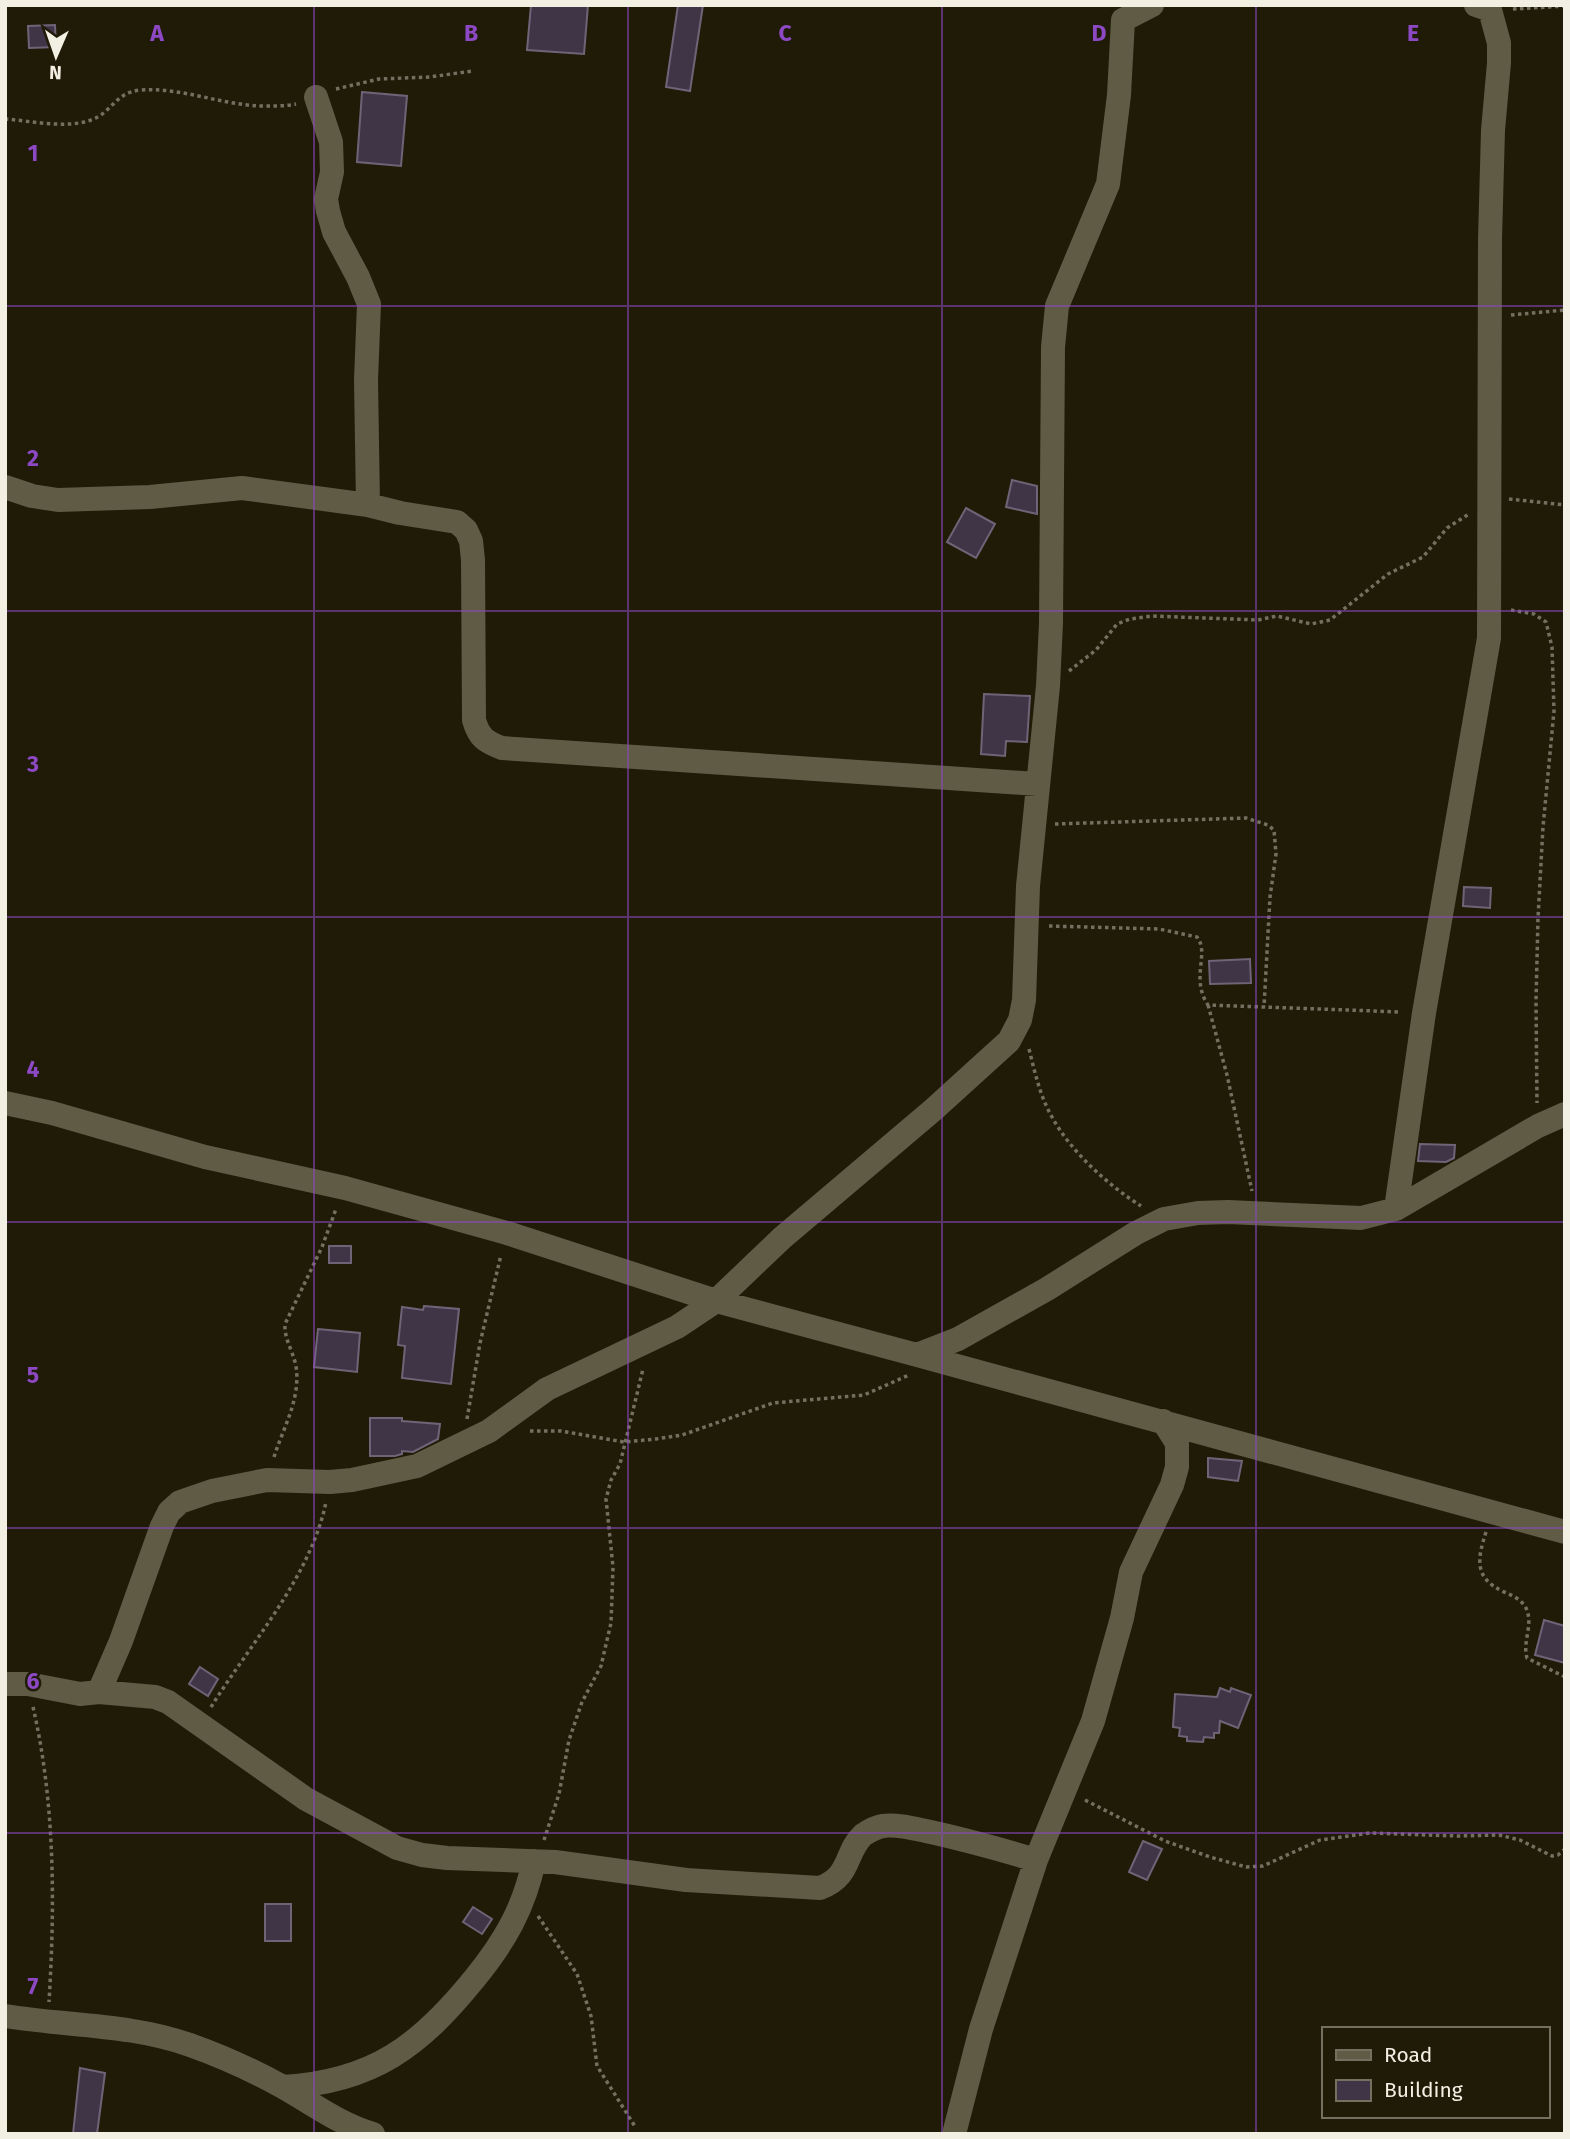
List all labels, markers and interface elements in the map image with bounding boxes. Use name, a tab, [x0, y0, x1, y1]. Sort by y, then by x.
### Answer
text: A	[149, 19, 164, 47]
text: B	[464, 19, 478, 47]
text: C	[778, 19, 792, 47]
text: D	[1092, 19, 1107, 47]
text: E	[1407, 19, 1419, 47]
north arrow	[21, 21, 91, 91]
text: N	[49, 61, 62, 84]
text: 1	[28, 139, 38, 167]
text: 2	[27, 444, 39, 472]
text: 3	[26, 750, 39, 778]
text: 4	[27, 1055, 40, 1083]
text: 5	[27, 1361, 39, 1389]
text: 6	[27, 1667, 40, 1695]
text: 7	[28, 1972, 39, 2000]
legend	[1322, 2027, 1549, 2118]
text: Road	[1384, 2042, 1432, 2068]
text: Building	[1384, 2077, 1463, 2103]

